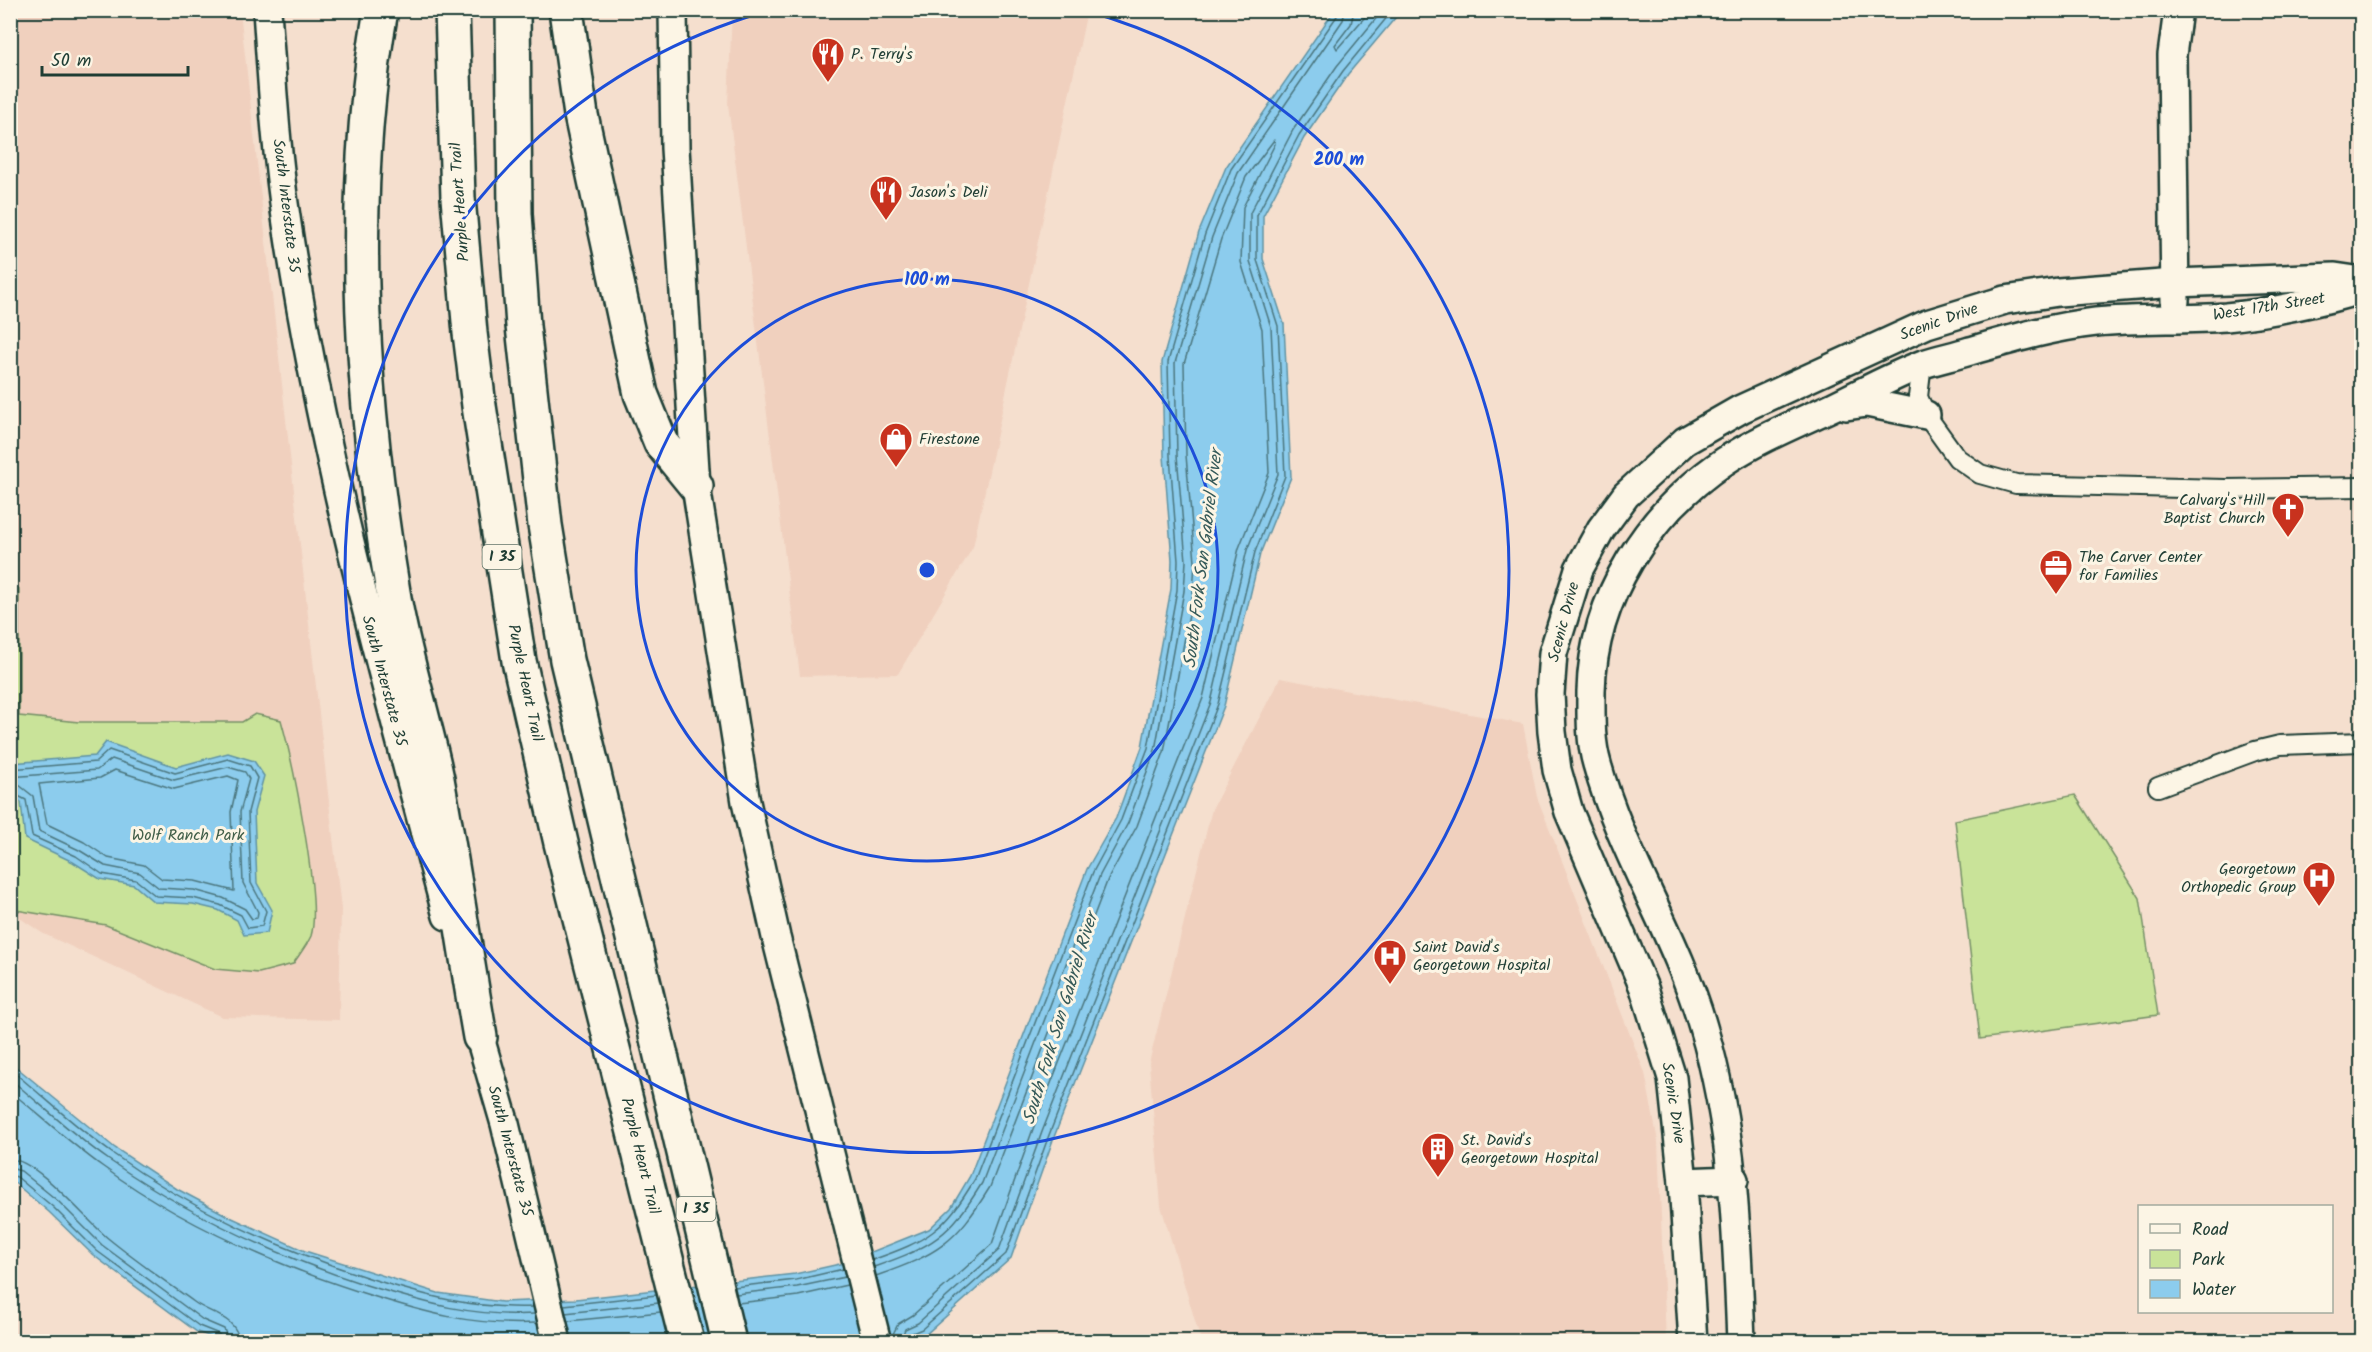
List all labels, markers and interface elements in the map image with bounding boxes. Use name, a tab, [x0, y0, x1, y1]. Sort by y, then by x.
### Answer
restaurant icon: P. Terry's	[810, 36, 846, 83]
scale bar	[42, 39, 188, 77]
place label: P. Terry's	[851, 42, 913, 67]
text: 50 m	[51, 47, 91, 76]
street label: South Interstate 35	[265, 138, 307, 276]
street label: Purple Heart Trail	[443, 142, 477, 262]
text: 200 m	[1314, 146, 1365, 175]
restaurant icon: Jason's Deli	[868, 174, 904, 221]
place label: Jason's Deli	[909, 180, 989, 205]
text: 100 m	[904, 266, 950, 295]
street label: West 17th Street	[2211, 286, 2328, 328]
street label: Scenic Drive	[1896, 296, 1982, 348]
shop icon: Firestone	[878, 421, 914, 468]
place label: Firestone	[919, 427, 980, 452]
water label: South Fork San Gabriel River	[1176, 444, 1232, 670]
place label: Calvary's Hill Baptist Church	[2163, 488, 2265, 531]
church icon: Calvary's Hill Baptist Church	[2270, 491, 2306, 538]
road number: I 35	[482, 545, 522, 569]
place label: The Carver Center for Families	[2079, 545, 2204, 588]
office icon: The Carver Center for Families	[2038, 548, 2074, 595]
centre of rings	[917, 560, 937, 580]
street label: Scenic Drive	[1541, 579, 1587, 665]
street label: South Interstate 35	[354, 613, 414, 751]
street label: Purple Heart Trail	[500, 622, 550, 744]
park label: Wolf Ranch Park	[132, 823, 245, 848]
place label: Georgetown Orthopedic Group	[2181, 857, 2296, 900]
hospital icon: Georgetown Orthopedic Group	[2301, 860, 2337, 907]
water label: South Fork San Gabriel River	[1015, 906, 1108, 1128]
place label: Saint David's Georgetown Hospital	[1413, 935, 1550, 978]
hospital icon: Saint David's Georgetown Hospital	[1372, 938, 1408, 985]
street label: Scenic Drive	[1654, 1061, 1692, 1145]
street label: South Interstate 35	[480, 1083, 540, 1221]
street label: Purple Heart Trail	[613, 1095, 667, 1217]
place label: St. David's Georgetown Hospital	[1461, 1128, 1598, 1171]
building icon: St. David's Georgetown Hospital	[1420, 1131, 1456, 1178]
road number: I 35	[676, 1197, 716, 1221]
legend	[2138, 1205, 2333, 1313]
text: Road	[2192, 1216, 2229, 1245]
text: Park	[2192, 1246, 2225, 1275]
text: Water	[2192, 1276, 2237, 1305]

